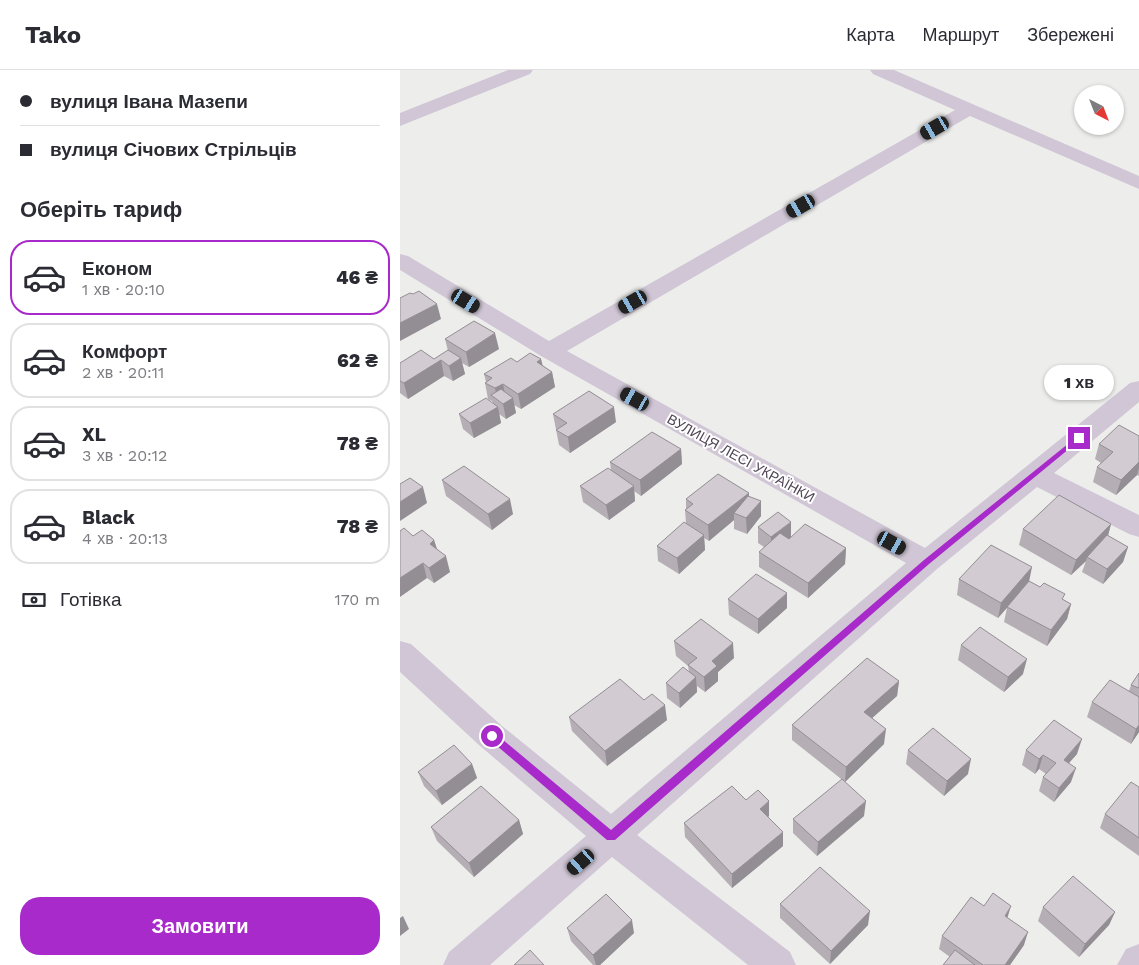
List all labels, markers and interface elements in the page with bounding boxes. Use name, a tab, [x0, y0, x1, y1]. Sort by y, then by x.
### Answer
text: Tako	[25, 21, 81, 49]
text: Карта	[846, 24, 894, 45]
text: Маршрут	[922, 24, 999, 45]
text: Збережені	[1027, 24, 1114, 45]
north arrow	[1074, 85, 1124, 135]
map controls	[1074, 85, 1124, 135]
text: вулиця Івана Мазепи	[50, 90, 248, 113]
car	[918, 114, 951, 142]
text: вулиця Січових Стрільців	[50, 138, 297, 161]
car	[784, 192, 817, 220]
text: Оберіть тариф	[20, 197, 182, 222]
icon: car	[22, 255, 67, 300]
text: Економ	[82, 257, 152, 280]
text: 46 ₴	[336, 266, 378, 289]
text: 1 хв · 20:10	[82, 280, 165, 299]
car	[449, 287, 482, 315]
car	[616, 288, 649, 316]
icon: car	[22, 338, 67, 383]
text: Комфорт	[82, 340, 167, 363]
text: 62 ₴	[337, 349, 378, 372]
text: 2 хв · 20:11	[82, 363, 164, 382]
callout: 1 хв	[1044, 366, 1114, 400]
text: 1 хв	[1064, 373, 1094, 392]
car	[618, 385, 651, 413]
street label: ВУЛИЦЯ ЛЕСІ УКРАЇНКИ	[664, 411, 818, 505]
icon: car	[22, 421, 67, 466]
text: XL	[82, 423, 106, 446]
route end	[1068, 427, 1090, 449]
text: 78 ₴	[337, 432, 378, 455]
text: 3 хв · 20:12	[82, 446, 167, 465]
icon: car	[22, 504, 67, 549]
text: Black	[82, 506, 135, 529]
text: 78 ₴	[337, 515, 378, 538]
text: 4 хв · 20:13	[82, 529, 168, 548]
car	[875, 529, 908, 557]
icon: cash	[20, 586, 48, 614]
text: Готівка	[60, 588, 121, 611]
text: 170 m	[334, 590, 380, 609]
route start	[481, 725, 503, 747]
car	[564, 846, 597, 878]
button: Замовити	[20, 897, 380, 955]

